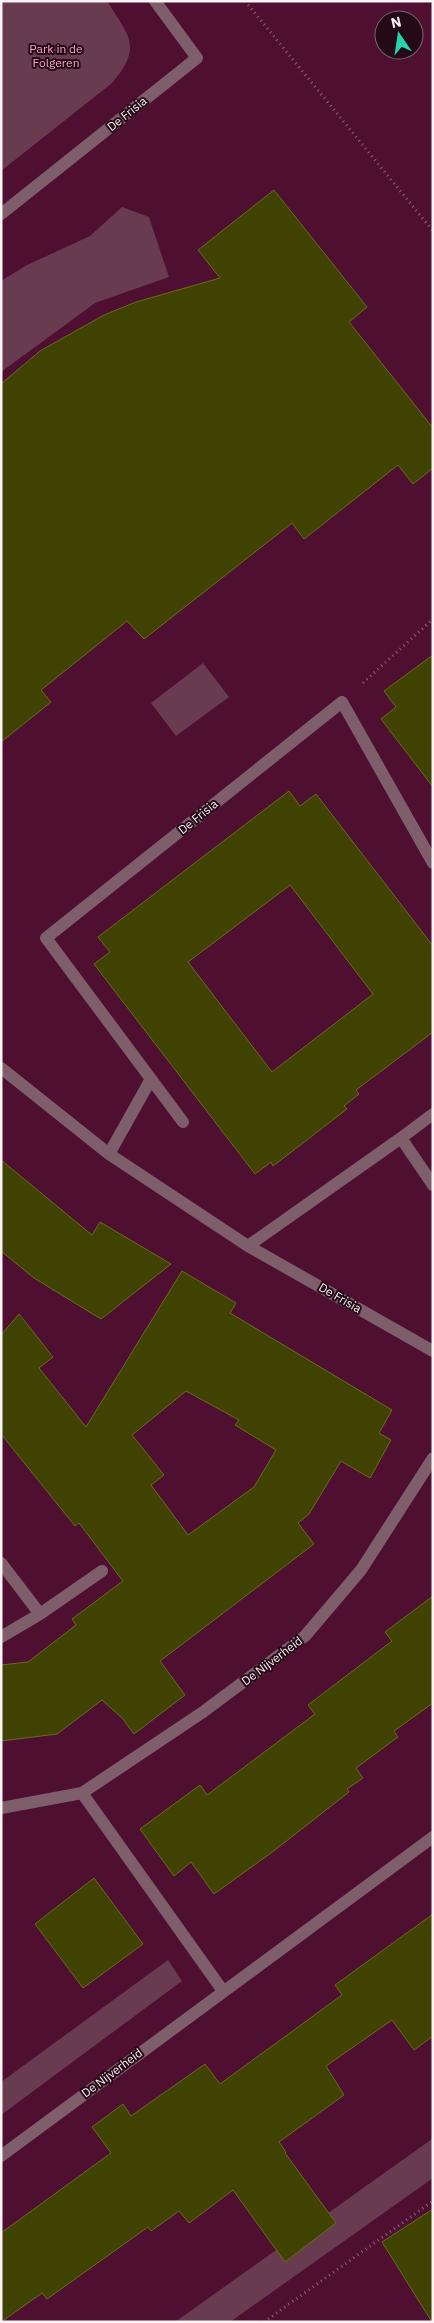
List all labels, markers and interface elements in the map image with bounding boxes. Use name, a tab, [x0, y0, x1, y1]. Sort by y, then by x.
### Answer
north arrow	[374, 10, 424, 60]
text: N	[389, 12, 403, 32]
park label: Park in de Folgeren	[29, 41, 83, 70]
street label: De Frisia	[104, 93, 150, 134]
street label: De Frisia	[175, 796, 221, 837]
street label: De Frisia	[316, 1279, 365, 1316]
street label: De Nijverheid	[238, 1633, 305, 1688]
street label: De Nijverheid	[78, 2045, 145, 2100]

